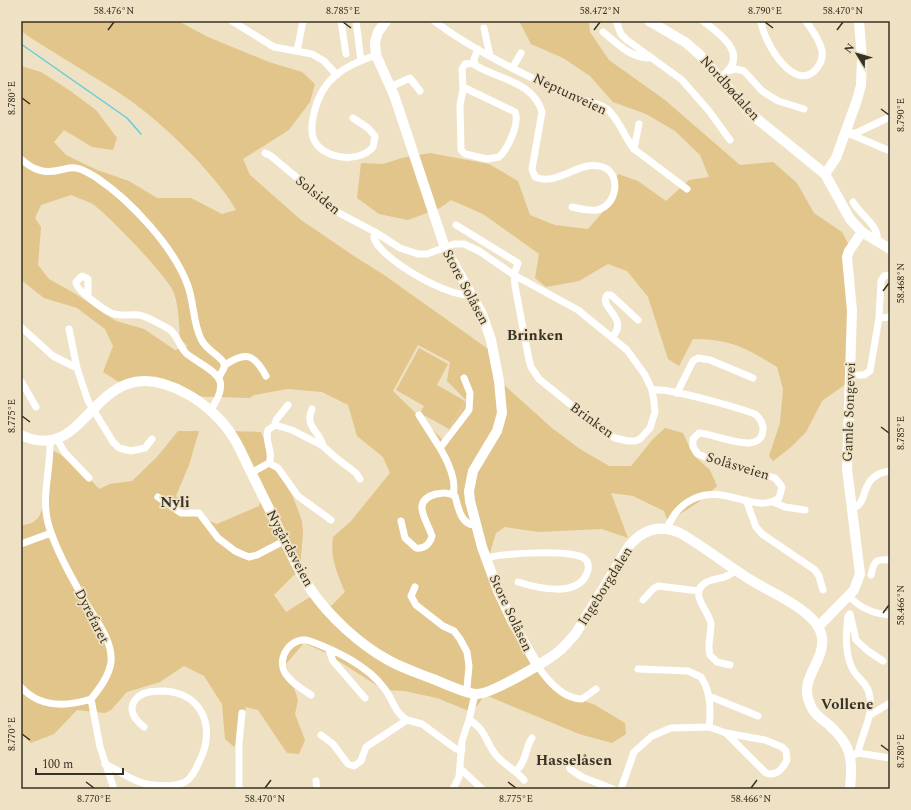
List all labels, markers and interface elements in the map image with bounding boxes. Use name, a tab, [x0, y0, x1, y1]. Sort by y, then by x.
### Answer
text: 58.476°N	[94, 3, 134, 19]
text: 8.785°E	[326, 3, 360, 19]
text: 58.472°N	[580, 3, 620, 19]
text: 8.790°E	[748, 3, 782, 19]
text: 58.470°N	[823, 3, 863, 19]
north arrow	[837, 34, 877, 74]
text: N	[840, 40, 859, 57]
street label: Nordbødalen	[695, 51, 765, 125]
street label: Neptunveien	[530, 68, 610, 120]
text: 8.780°E	[4, 81, 20, 115]
text: 8.790°E	[893, 98, 909, 132]
street label: Solsiden	[291, 170, 345, 220]
street label: Store Solåsen	[437, 245, 495, 329]
text: 58.468°N	[893, 263, 909, 303]
district label: Brinken	[507, 324, 563, 347]
street label: Gamle Songevei	[837, 362, 861, 462]
street label: Brinken	[566, 397, 618, 443]
text: 8.775°E	[4, 399, 20, 433]
text: 8.785°E	[893, 416, 909, 450]
street label: Solåsveien	[704, 446, 772, 486]
district label: Nyli	[160, 491, 190, 514]
street label: Nygårdsveien	[261, 506, 319, 590]
street label: Ingeborgdalen	[572, 542, 638, 630]
street label: Store Solåsen	[484, 571, 538, 655]
street label: Dyrefaret	[69, 585, 115, 647]
text: 58.466°N	[893, 585, 909, 625]
district label: Vollene	[821, 693, 873, 716]
text: 8.770°E	[4, 717, 20, 751]
text: 8.780°E	[893, 734, 909, 768]
district label: Hasselåsen	[536, 749, 612, 772]
scale bar	[36, 750, 123, 776]
text: 100 m	[42, 755, 73, 774]
text: 8.770°E	[77, 791, 111, 807]
text: 58.470°N	[245, 791, 285, 807]
text: 8.775°E	[499, 791, 533, 807]
text: 58.466°N	[731, 791, 771, 807]

